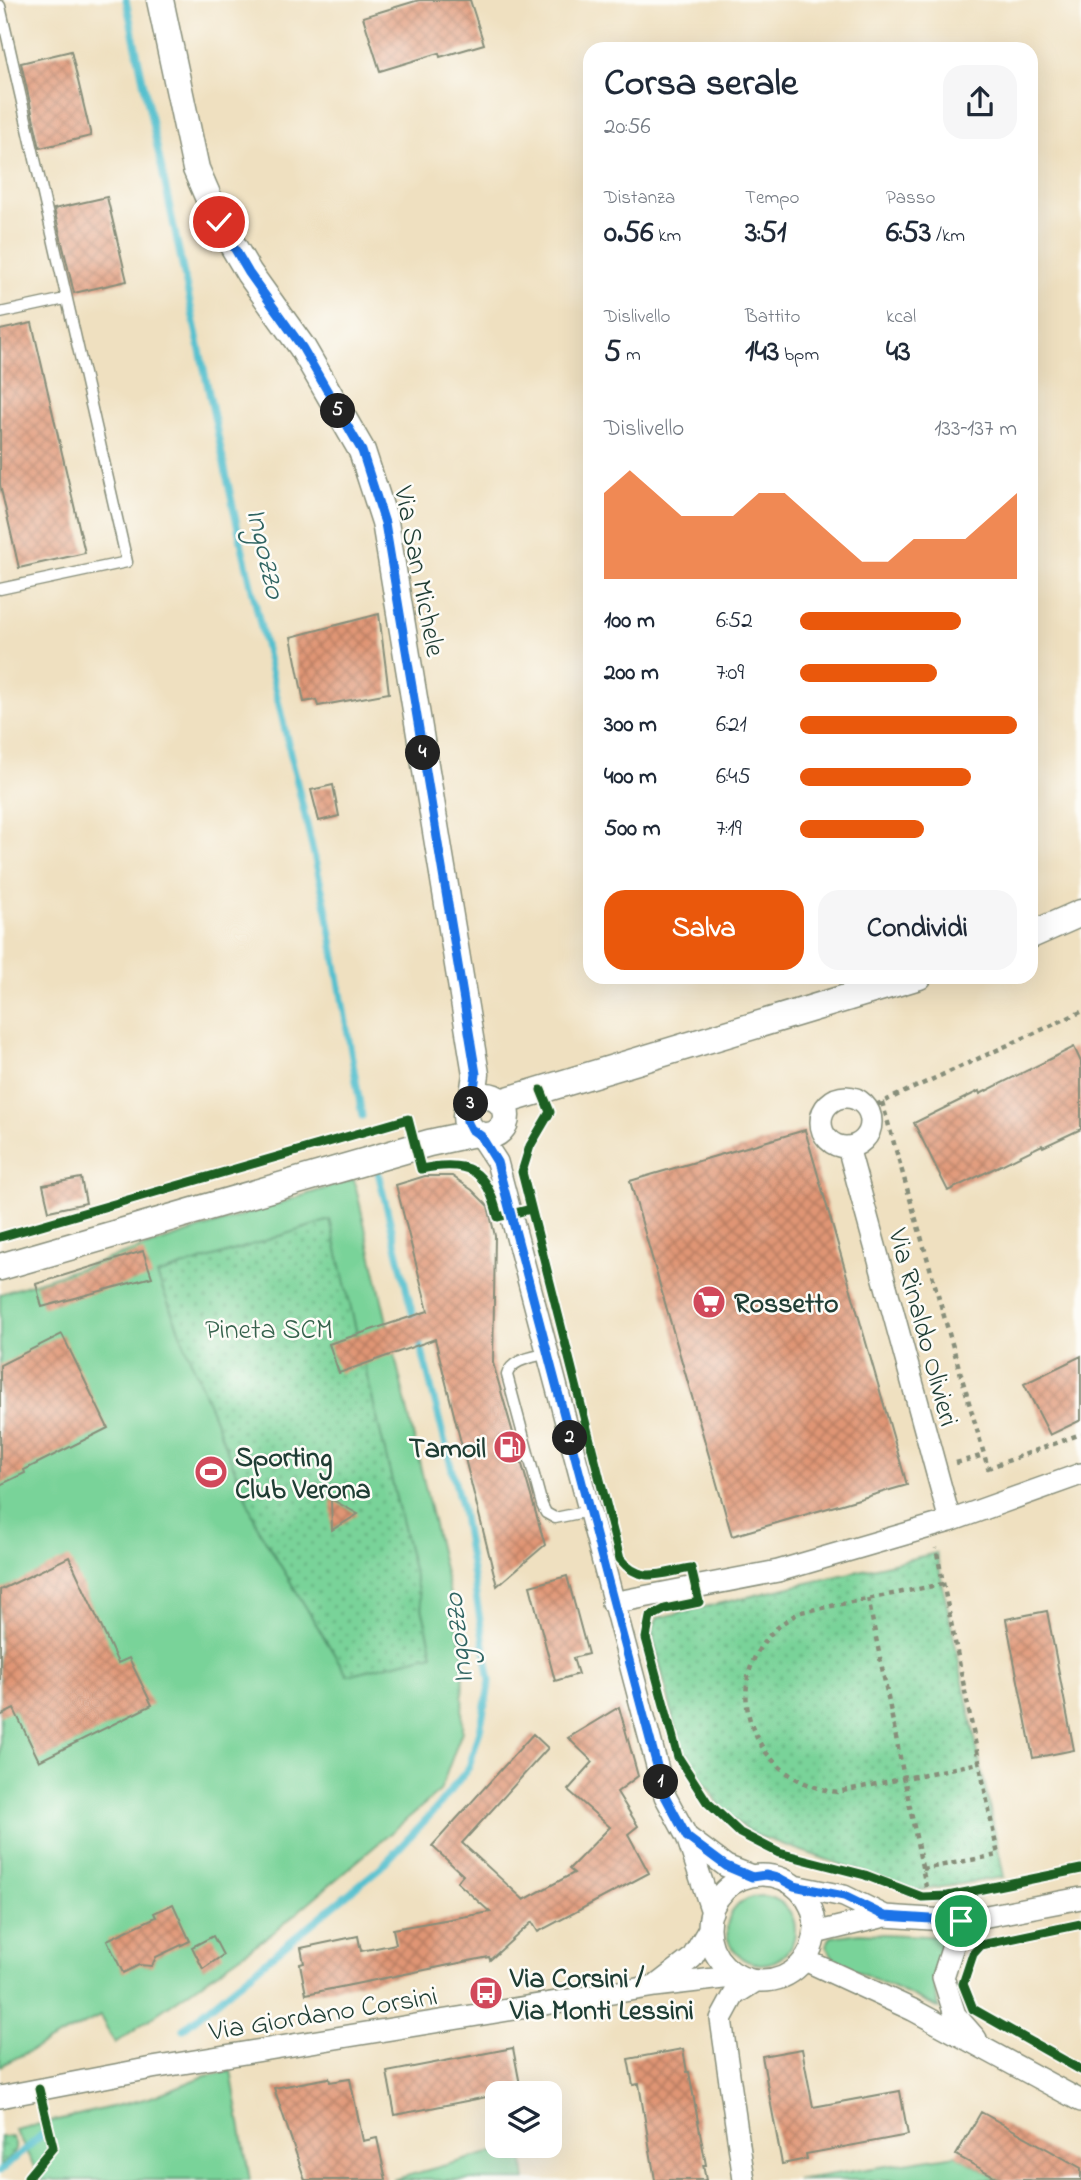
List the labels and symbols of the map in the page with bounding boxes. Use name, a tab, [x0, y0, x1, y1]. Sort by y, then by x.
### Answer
pin	[189, 192, 249, 252]
pin: 5	[320, 394, 356, 428]
street label: Via San Michele	[381, 482, 454, 661]
water label: Ingozzo	[232, 504, 296, 605]
pin: 4	[406, 736, 440, 770]
pin: 3	[454, 1086, 489, 1122]
street label: Via Rinaldo Olivieri	[875, 1223, 968, 1431]
supermarket icon: Rossetto	[690, 1283, 728, 1321]
place label: Rossetto	[734, 1285, 838, 1326]
park label: Pineta SCM	[205, 1311, 333, 1352]
pin: 2	[552, 1420, 588, 1456]
fuel station icon: Tamoil	[491, 1428, 529, 1466]
place label: Tamoil	[409, 1430, 486, 1471]
place label: Sporting Club Verona	[235, 1439, 371, 1512]
sports icon: Sporting Club Verona	[192, 1453, 230, 1491]
water label: Ingozzo	[432, 1589, 487, 1687]
pin: 1	[644, 1764, 678, 1800]
pin	[931, 1891, 991, 1951]
place label: Via Corsini / Via Monti Lessini	[509, 1960, 694, 2033]
bus stop icon: Via Corsini / Via Monti Lessini	[467, 1974, 505, 2012]
street label: Via Giordano Corsini	[206, 1977, 441, 2054]

